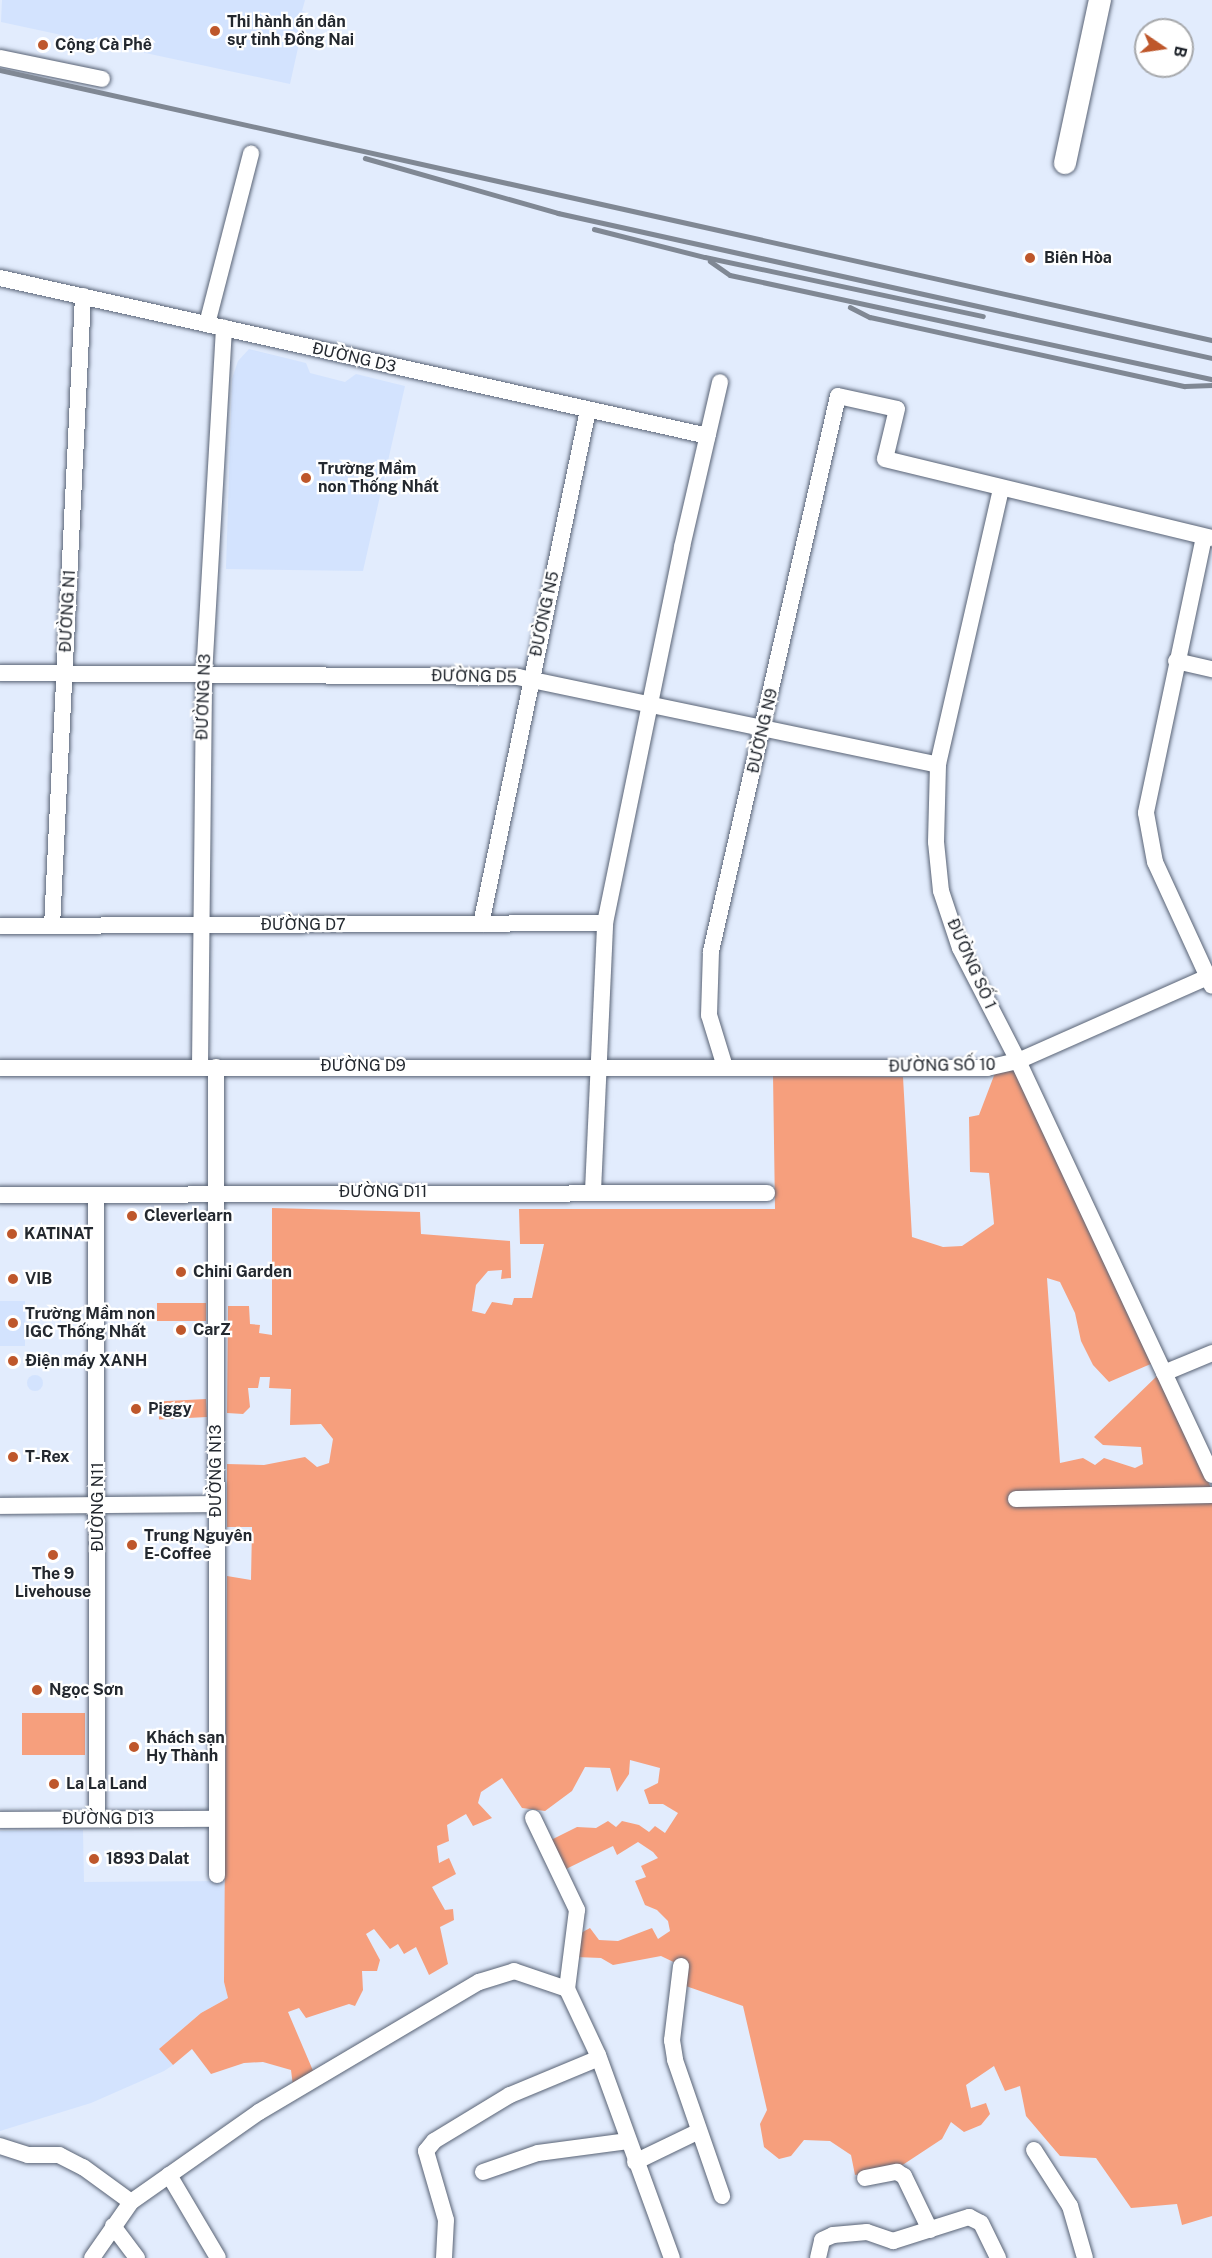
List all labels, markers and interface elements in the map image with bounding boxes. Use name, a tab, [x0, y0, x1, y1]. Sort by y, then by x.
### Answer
place label: Thi hành án dân sự tỉnh Đồng Nai	[227, 12, 354, 50]
north arrow	[1134, 18, 1194, 78]
marker: Thi hành án dân sự tỉnh Đồng Nai	[208, 24, 222, 38]
place label: Cộng Cà Phê	[55, 35, 152, 55]
marker: Cộng Cà Phê	[36, 38, 50, 52]
text: B	[1170, 44, 1191, 59]
place label: Biên Hòa	[1044, 248, 1112, 268]
marker: Biên Hòa	[1021, 249, 1039, 267]
street label: ĐƯỜNG D3	[310, 339, 398, 377]
place label: Trường Mầm non Thống Nhất	[318, 459, 439, 497]
marker: Trường Mầm non Thống Nhất	[299, 471, 313, 485]
street label: ĐƯỜNG N1	[56, 569, 80, 653]
street label: ĐƯỜNG N5	[527, 570, 563, 658]
street label: ĐƯỜNG N3	[193, 653, 215, 741]
street label: ĐƯỜNG D5	[431, 667, 517, 687]
street label: ĐƯỜNG N9	[744, 687, 782, 775]
street label: ĐƯỜNG D7	[260, 915, 346, 935]
street label: ĐƯỜNG SỐ 1	[942, 916, 1000, 1012]
street label: ĐƯỜNG SỐ 10	[888, 1055, 996, 1077]
street label: ĐƯỜNG D9	[320, 1056, 406, 1076]
street label: ĐƯỜNG D11	[339, 1182, 427, 1202]
place label: Cleverlearn	[144, 1206, 232, 1226]
marker: Cleverlearn	[125, 1209, 139, 1223]
place label: KATINAT	[24, 1224, 93, 1244]
marker: KATINAT	[5, 1227, 19, 1241]
place label: Chini Garden	[193, 1262, 292, 1282]
marker: Chini Garden	[174, 1265, 188, 1279]
place label: VIB	[25, 1269, 52, 1289]
marker: VIB	[6, 1272, 20, 1286]
place label: Trường Mầm non IGC Thống Nhất	[25, 1304, 155, 1342]
marker: Trường Mầm non IGC Thống Nhất	[6, 1316, 20, 1330]
place label: CarZ	[193, 1320, 231, 1340]
marker: CarZ	[174, 1323, 188, 1337]
place label: Điện máy XANH	[25, 1351, 147, 1371]
marker: Điện máy XANH	[6, 1354, 20, 1368]
place label: Piggy	[148, 1399, 192, 1419]
marker: Piggy	[129, 1402, 143, 1416]
street label: ĐƯỜNG N13	[206, 1424, 226, 1518]
place label: T-Rex	[25, 1447, 70, 1467]
marker: T-Rex	[6, 1450, 20, 1464]
street label: ĐƯỜNG N11	[88, 1462, 108, 1552]
place label: Trung Nguyên E-Coffee	[144, 1526, 252, 1564]
marker: Trung Nguyên E-Coffee	[125, 1538, 139, 1552]
marker: The 9 Livehouse	[46, 1548, 60, 1562]
place label: The 9 Livehouse	[15, 1564, 91, 1602]
place label: Ngọc Sơn	[49, 1680, 124, 1700]
marker: Ngọc Sơn	[30, 1683, 44, 1697]
place label: Khách sạn Hy Thành	[146, 1728, 225, 1766]
marker: Khách sạn Hy Thành	[127, 1740, 141, 1754]
place label: La La Land	[66, 1774, 147, 1794]
marker: La La Land	[47, 1777, 61, 1791]
street label: ĐƯỜNG D13	[62, 1809, 154, 1829]
place label: 1893 Dalat	[106, 1849, 189, 1869]
marker: 1893 Dalat	[87, 1852, 101, 1866]

